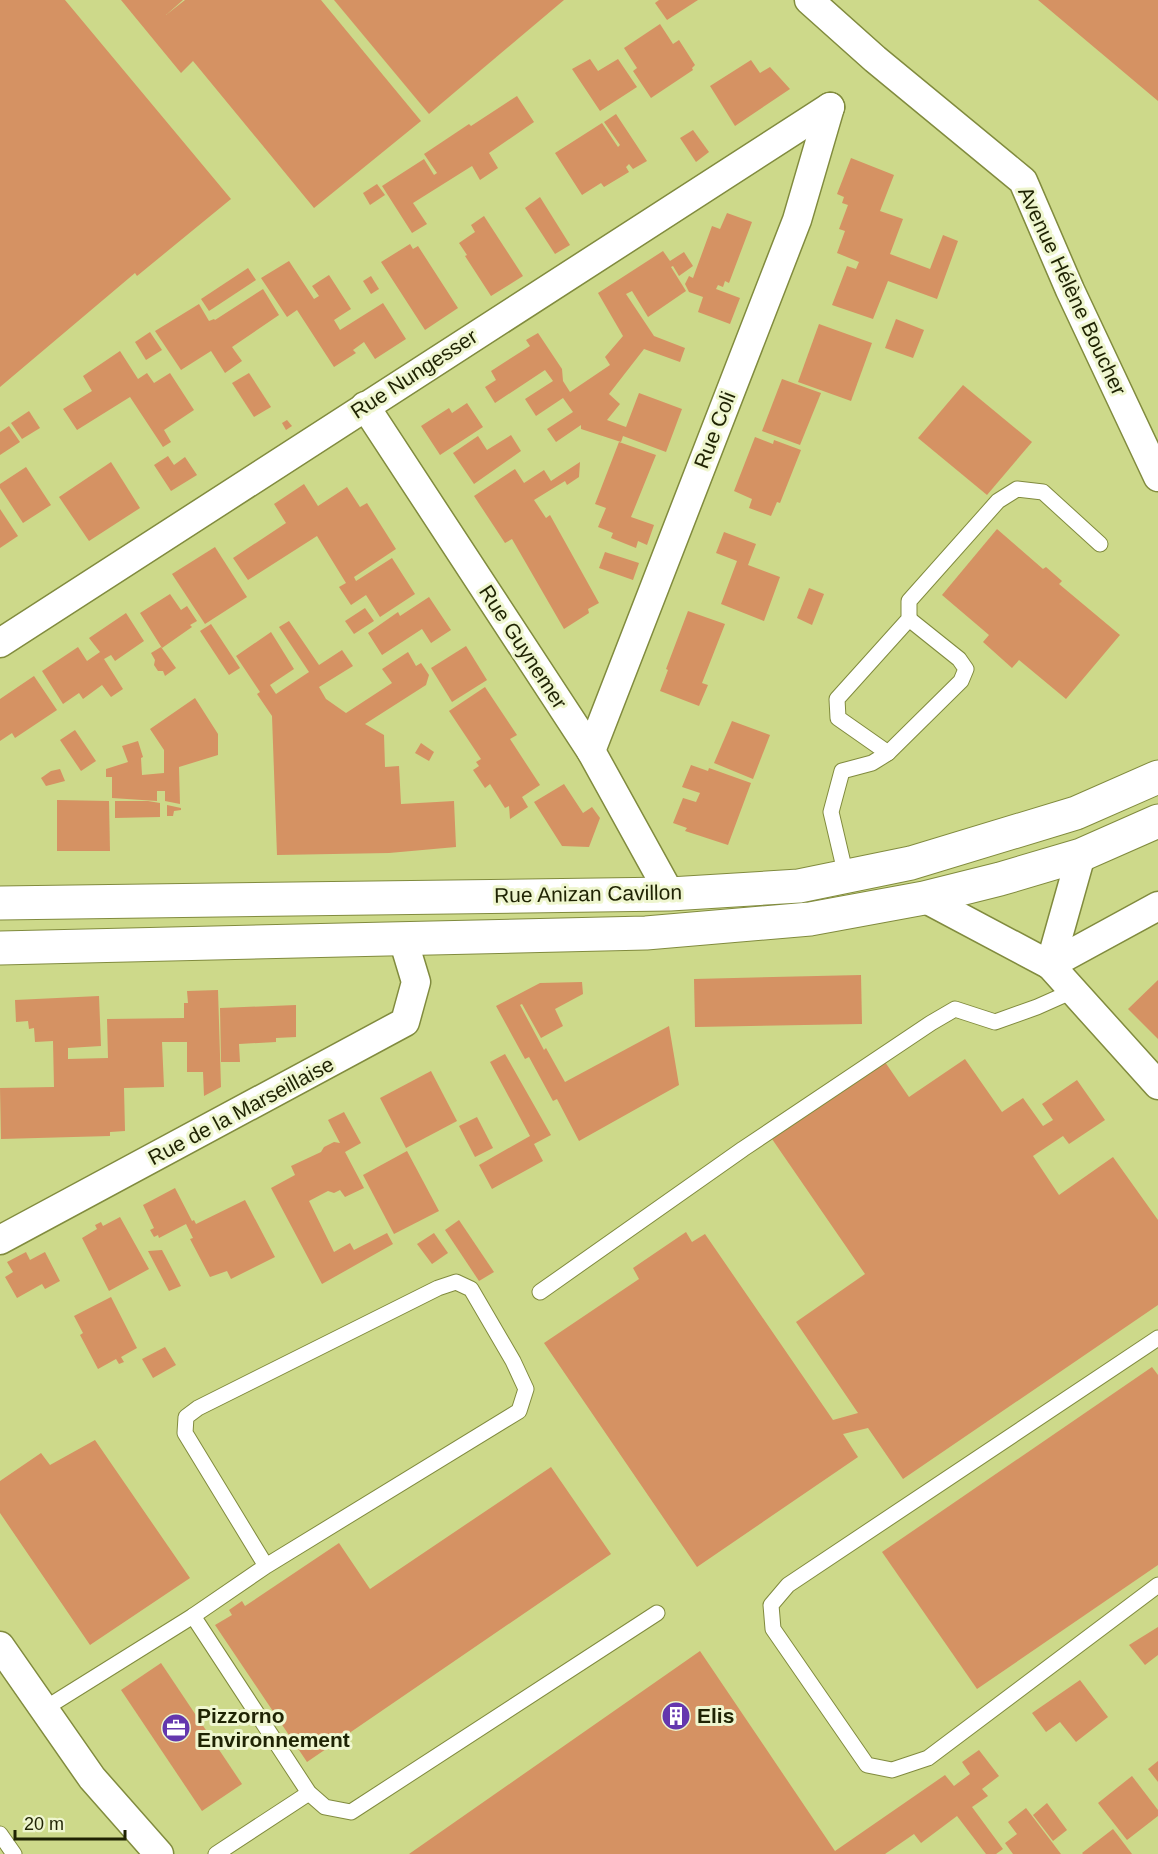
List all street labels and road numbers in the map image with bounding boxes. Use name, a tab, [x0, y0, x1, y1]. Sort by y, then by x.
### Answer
street label: Avenue Hélène Boucher	[1014, 183, 1131, 399]
street label: Rue Nungesser	[346, 324, 481, 423]
street label: Rue Coli	[689, 388, 740, 472]
street label: Rue Guynemer	[475, 581, 572, 713]
street label: Rue Anizan Cavillon	[494, 880, 682, 907]
street label: Rue de la Marseillaise	[144, 1052, 337, 1169]

